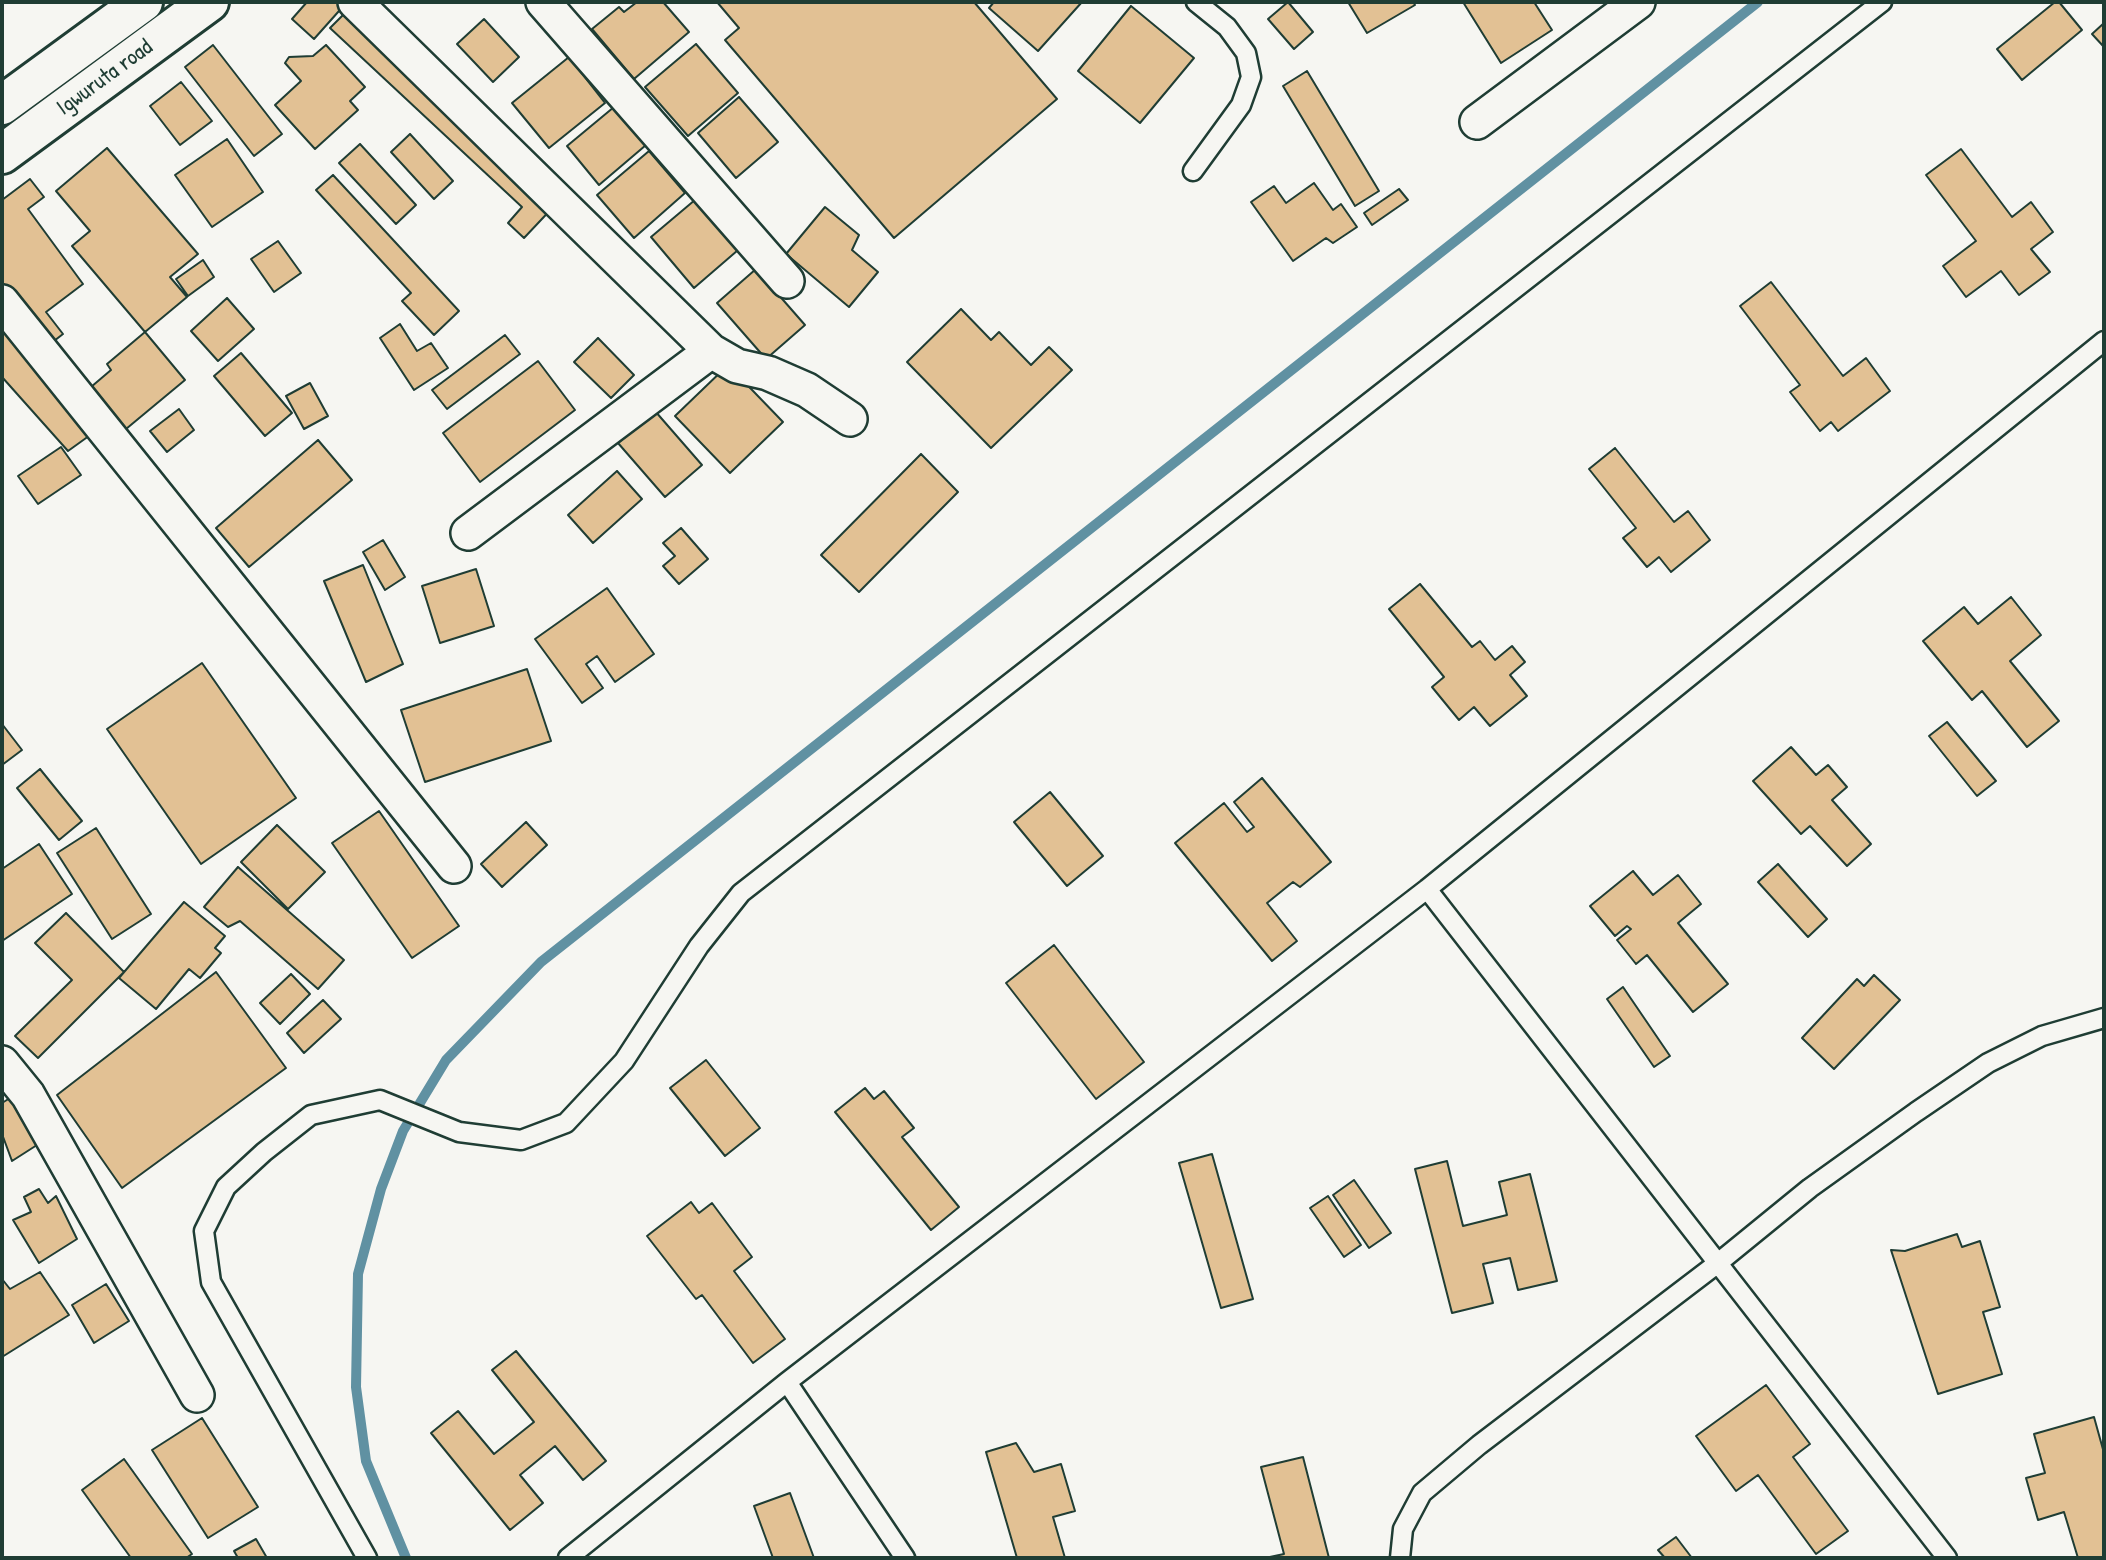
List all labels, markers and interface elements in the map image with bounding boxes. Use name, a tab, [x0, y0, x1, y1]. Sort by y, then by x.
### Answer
street label: Igwuruta road	[52, 34, 158, 122]

